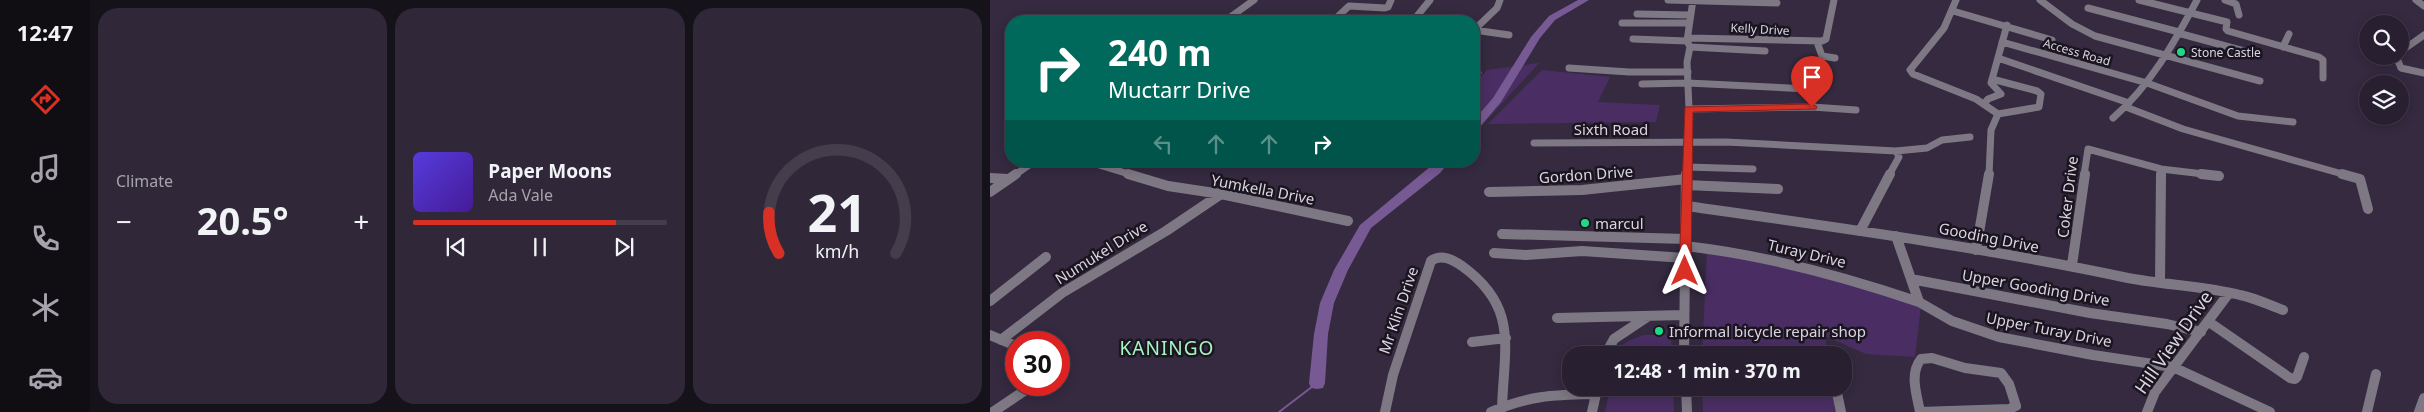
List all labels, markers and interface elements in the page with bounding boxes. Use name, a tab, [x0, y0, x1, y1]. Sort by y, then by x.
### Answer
map controls	[2359, 15, 2409, 125]
button: search	[2359, 15, 2409, 65]
text: 12:47	[17, 17, 73, 47]
street label: Kelly Drive	[1730, 19, 1790, 39]
text: 240 m	[1108, 29, 1211, 76]
street label: Access Road	[2041, 34, 2113, 70]
icon: right	[1025, 35, 1090, 100]
place label: Stone Castle	[2191, 44, 2261, 61]
marker: Stone Castle	[2175, 46, 2187, 58]
pin	[1791, 56, 1833, 107]
icon: arrive	[1798, 63, 1826, 91]
text: Muctarr Drive	[1108, 74, 1251, 104]
button: layers	[2359, 75, 2409, 125]
icon: directions	[28, 82, 63, 117]
street label: Sixth Road	[1574, 119, 1648, 139]
icon: left	[1149, 130, 1177, 158]
icon: ahead	[1202, 130, 1230, 158]
icon: ahead	[1255, 130, 1283, 158]
icon: right	[1308, 130, 1336, 158]
icon: music	[28, 151, 63, 186]
street label: Coker Drive	[2052, 155, 2082, 239]
text: Paper Moons	[488, 158, 612, 184]
street label: Gordon Drive	[1538, 161, 1634, 187]
street label: Yumkella Drive	[1210, 169, 1316, 209]
text: Climate	[116, 170, 173, 192]
text: 21	[808, 176, 867, 247]
text: Ada Vale	[488, 184, 553, 206]
text: 20.5°	[197, 194, 289, 246]
text: −	[116, 202, 132, 240]
text: +	[353, 202, 369, 240]
place label: marcul	[1595, 213, 1644, 233]
street label: Numukel Drive	[1051, 216, 1151, 288]
marker: marcul	[1579, 217, 1591, 229]
street label: Gooding Drive	[1937, 217, 2041, 257]
icon: phone	[28, 221, 63, 256]
icon: previous	[442, 233, 470, 261]
icon: pause	[526, 233, 554, 261]
icon: next	[610, 233, 638, 261]
street label: Turay Drive	[1766, 234, 1848, 272]
text: km/h	[815, 239, 859, 263]
position arrow	[1658, 244, 1710, 296]
street label: Mr Klin Drive	[1374, 264, 1422, 356]
street label: Upper Gooding Drive	[1961, 264, 2111, 310]
street label: Hill View Drive	[2129, 286, 2217, 398]
icon: climate	[28, 290, 63, 325]
street label: Upper Turay Drive	[1984, 307, 2114, 351]
place label: Informal bicycle repair shop	[1669, 321, 1866, 341]
marker: Informal bicycle repair shop	[1653, 325, 1665, 337]
speed limit sign: 30	[1005, 331, 1070, 396]
district label: KANINGO	[1120, 335, 1214, 361]
text: 12:48 · 1 min · 370 m	[1613, 358, 1801, 384]
icon: car	[28, 360, 63, 395]

